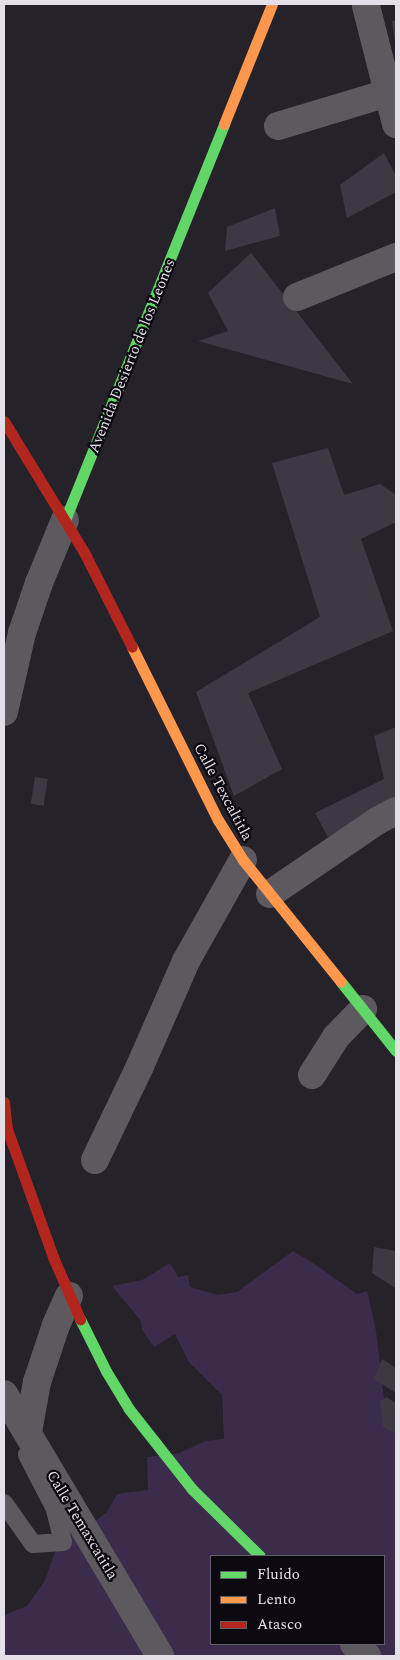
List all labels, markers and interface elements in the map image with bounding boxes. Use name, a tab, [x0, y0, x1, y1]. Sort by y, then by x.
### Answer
street label: Avenida Desierto de los Leones	[85, 256, 179, 456]
street label: Calle Texcaltitla	[190, 740, 256, 844]
street label: Calle Temaxcatitla	[42, 1467, 122, 1583]
legend	[210, 1555, 385, 1645]
text: Fluido	[257, 1563, 300, 1586]
text: Lento	[257, 1588, 296, 1611]
text: Atasco	[257, 1613, 302, 1636]

